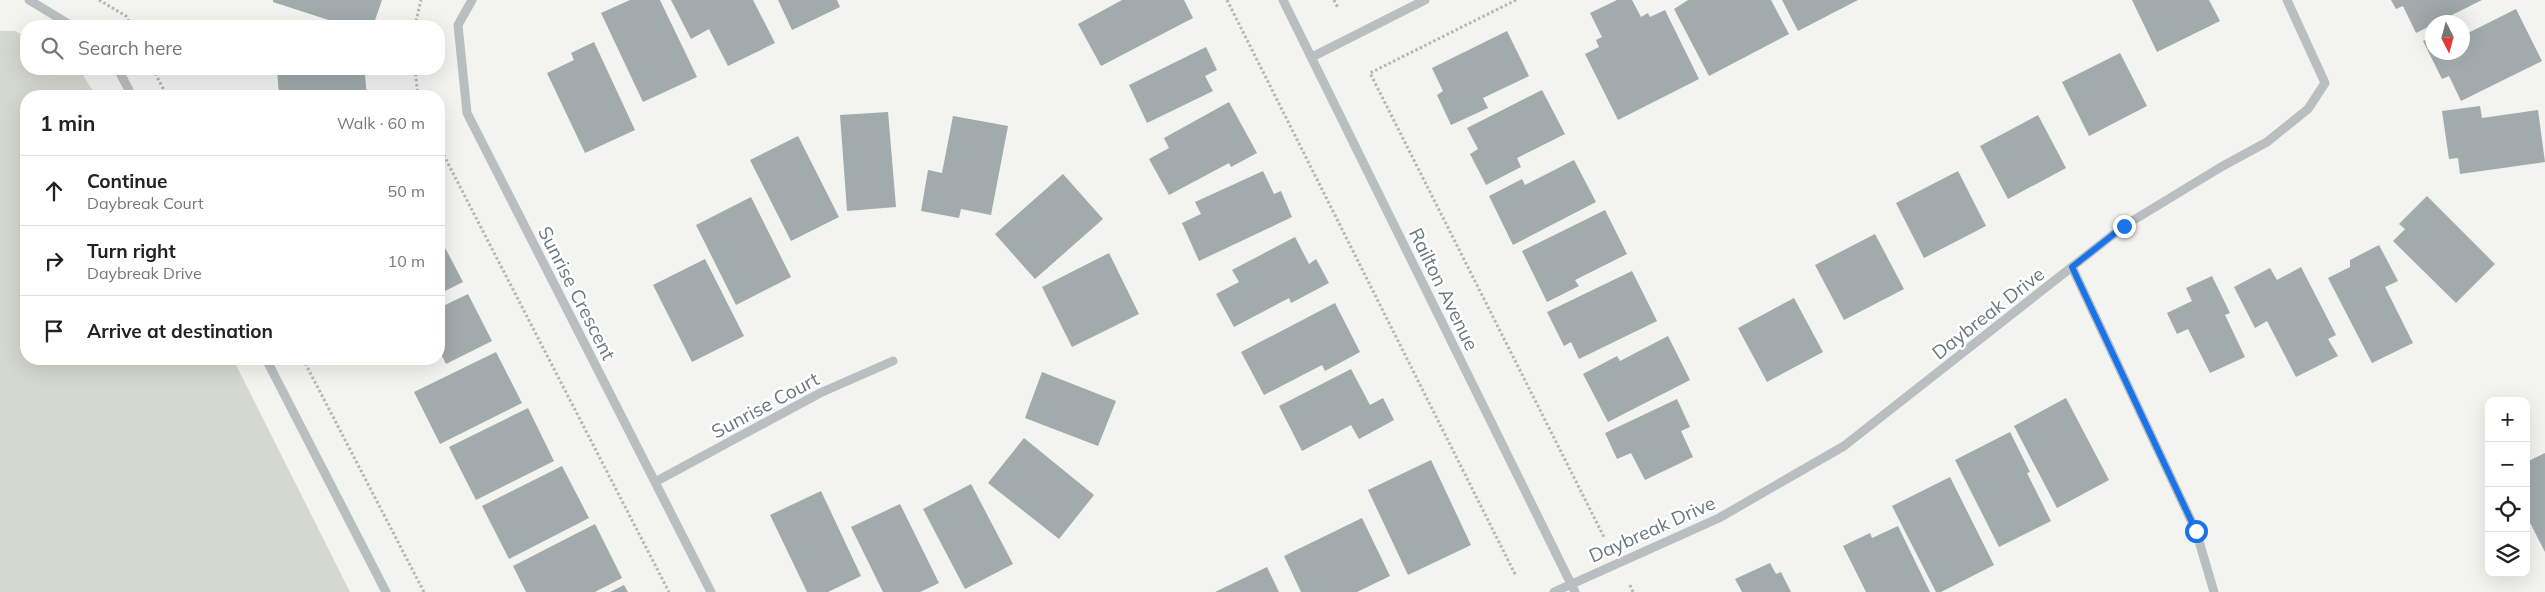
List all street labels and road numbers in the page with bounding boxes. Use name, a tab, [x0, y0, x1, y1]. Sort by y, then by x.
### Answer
street label: Sunrise Crescent	[533, 222, 621, 364]
street label: Railton Avenue	[1404, 224, 1484, 354]
street label: Daybreak Drive	[1927, 262, 2049, 364]
street label: Sunrise Court	[707, 366, 823, 443]
street label: Daybreak Drive	[1585, 490, 1719, 568]

